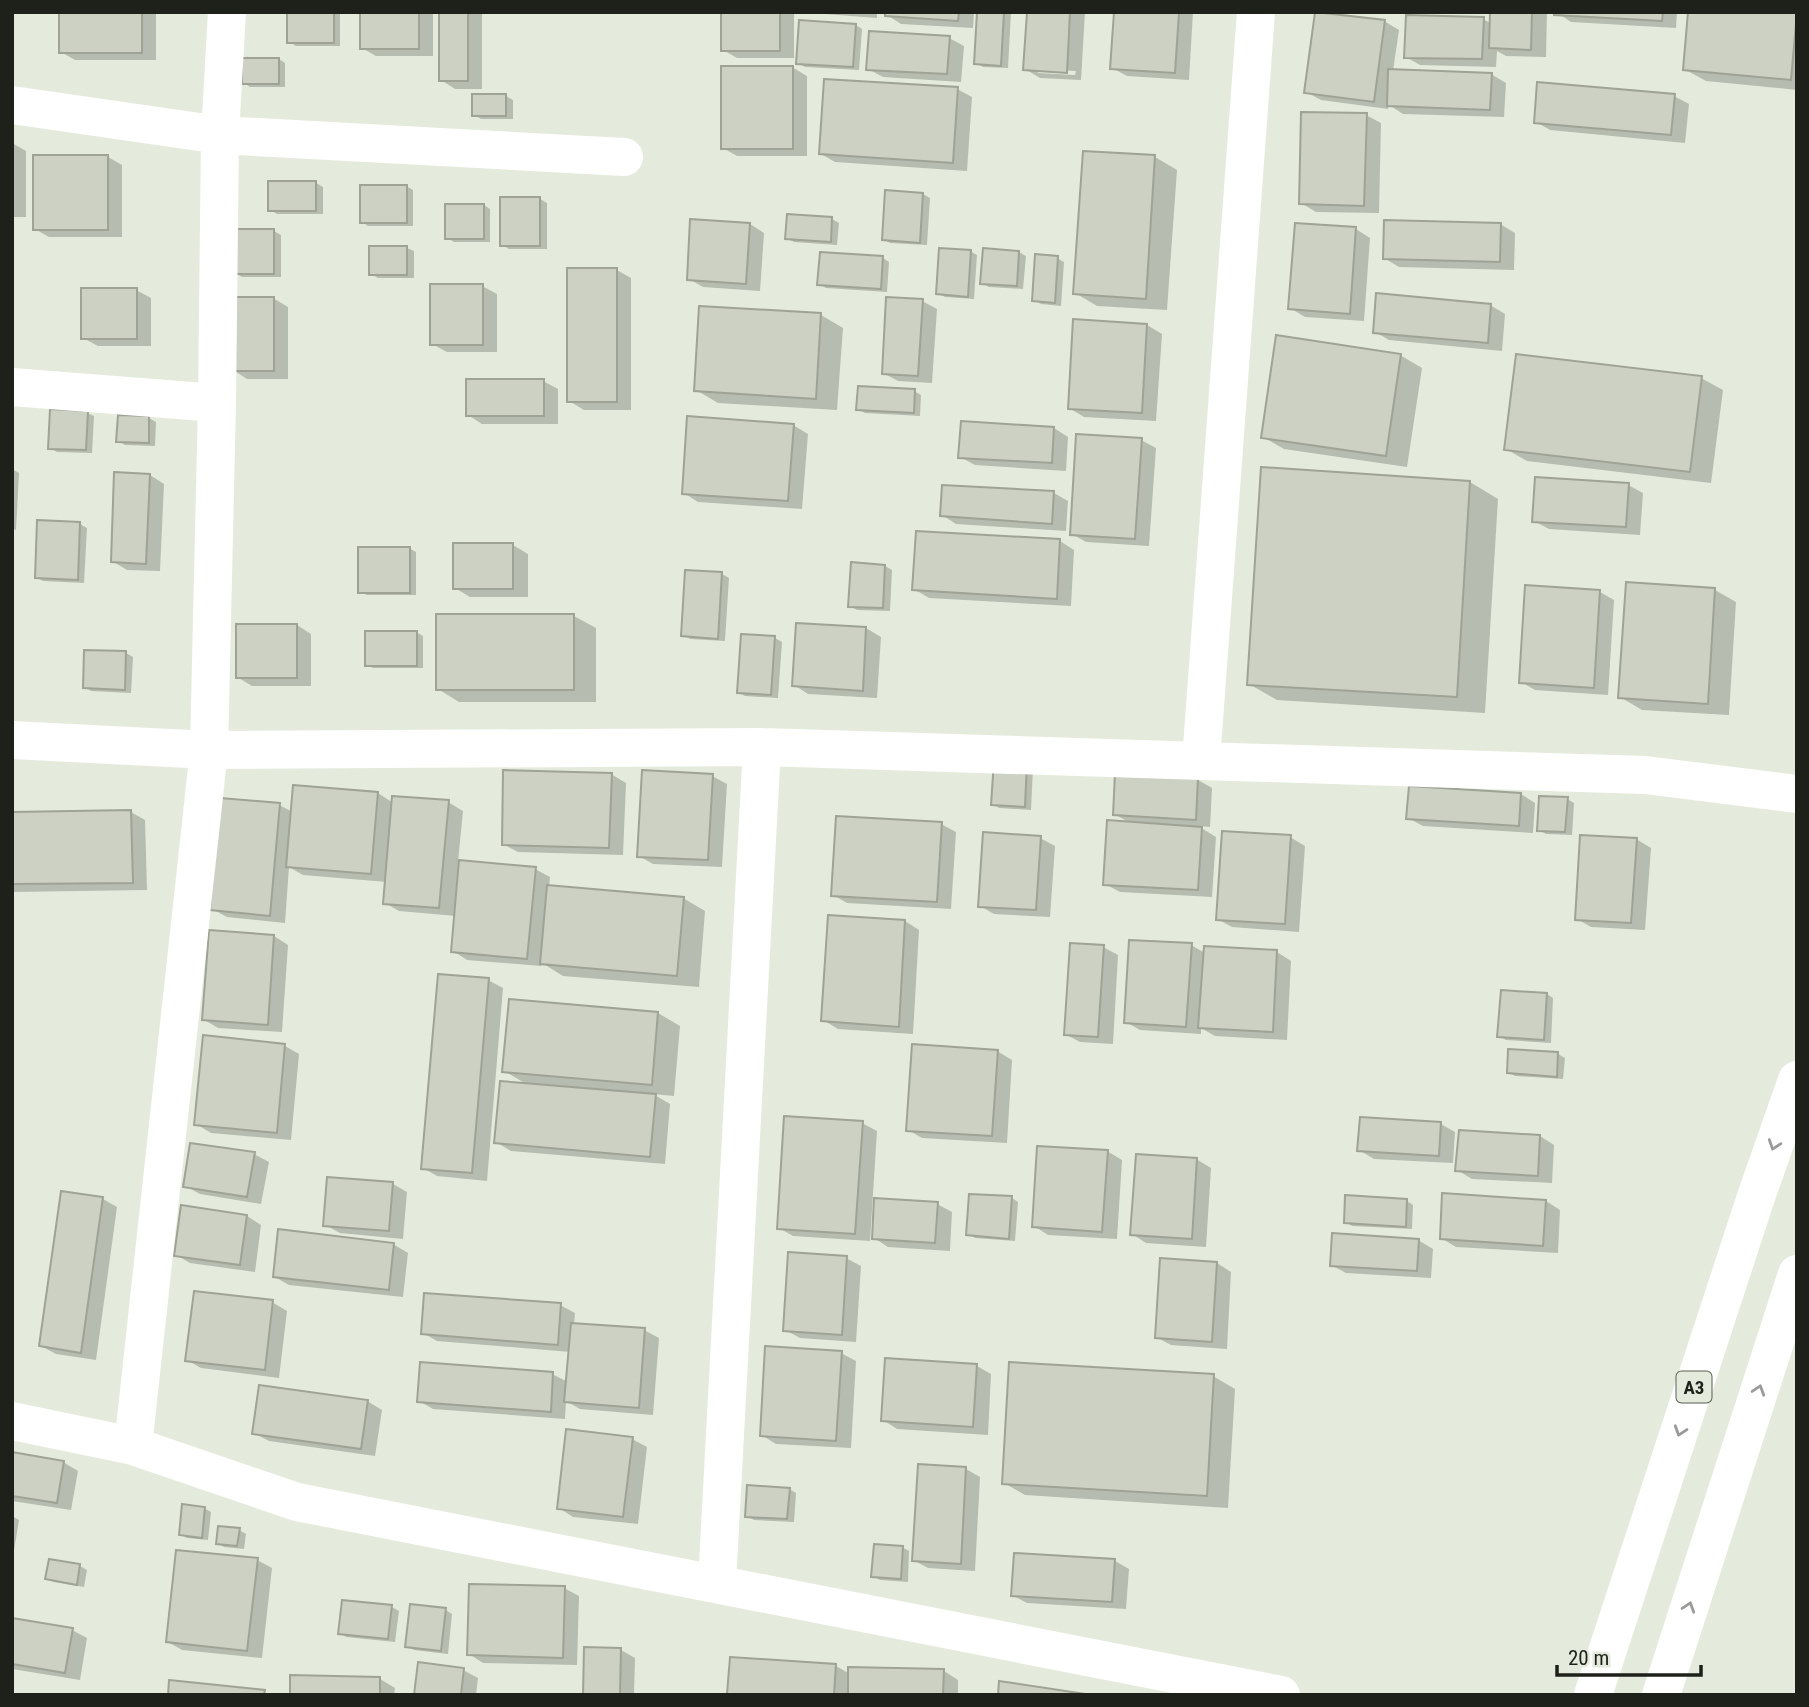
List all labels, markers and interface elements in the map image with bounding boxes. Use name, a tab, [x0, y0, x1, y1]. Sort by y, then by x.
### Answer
one-way arrow	[1768, 1138, 1782, 1151]
road number: A3	[1676, 1372, 1712, 1402]
one-way arrow	[1751, 1384, 1766, 1396]
one-way arrow	[1674, 1424, 1688, 1436]
one-way arrow	[1681, 1601, 1696, 1613]
scale bar	[1557, 1634, 1700, 1678]
text: 20 m	[1568, 1646, 1609, 1670]

